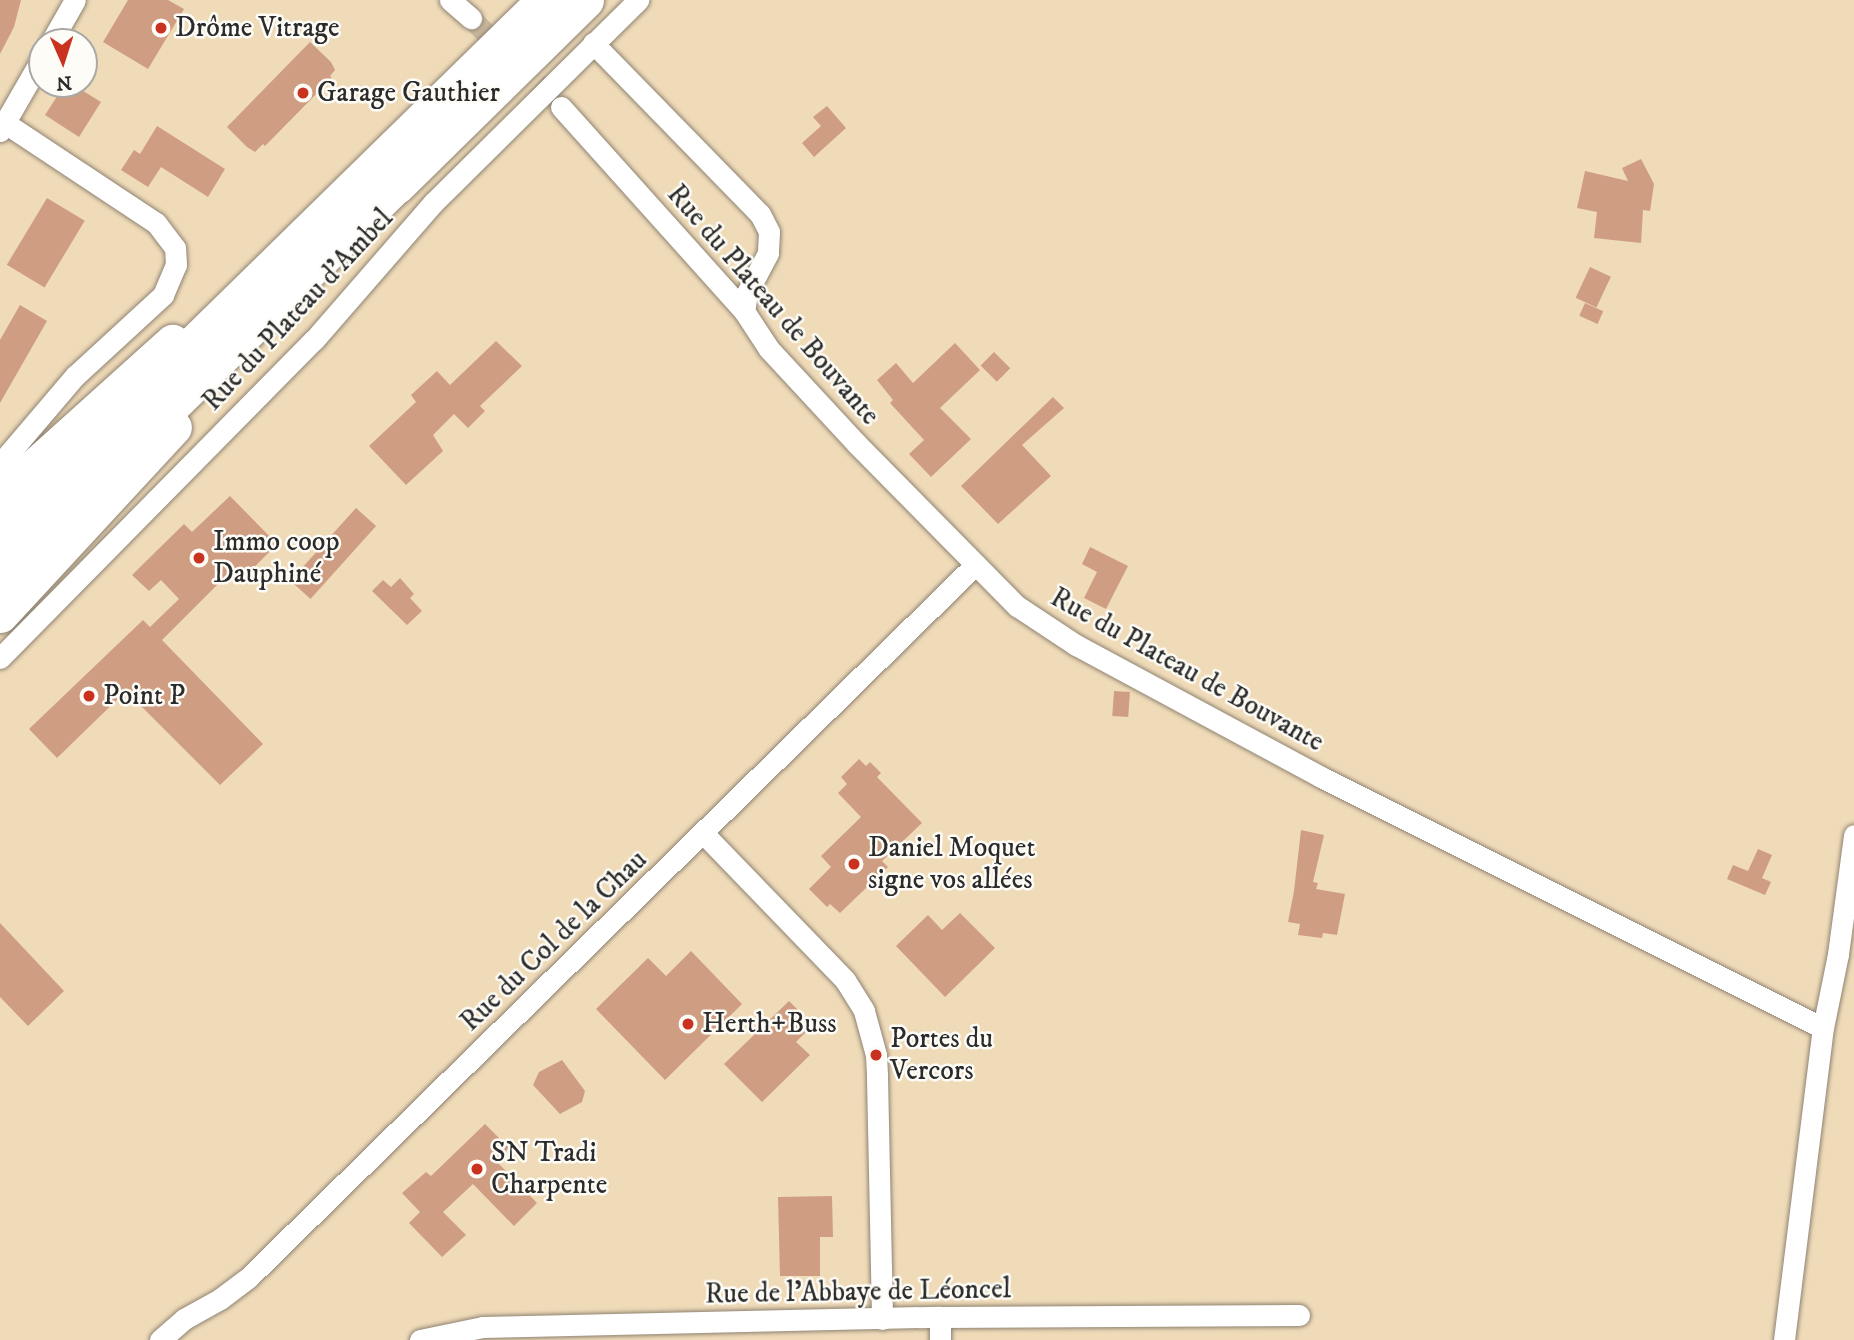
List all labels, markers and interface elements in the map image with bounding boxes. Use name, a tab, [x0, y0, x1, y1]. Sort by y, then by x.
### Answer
place label: Drôme Vitrage	[175, 11, 340, 45]
marker: Drôme Vitrage	[153, 20, 169, 36]
north arrow	[28, 28, 98, 98]
text: N	[56, 71, 72, 94]
place label: Garage Gauthier	[317, 76, 500, 110]
marker: Garage Gauthier	[295, 85, 311, 101]
street label: Rue du Plateau de Bouvante	[660, 178, 886, 432]
street label: Rue du Plateau d'Ambel	[196, 202, 400, 418]
place label: Immo coop Dauphiné	[213, 525, 339, 591]
marker: Immo coop Dauphiné	[191, 550, 207, 566]
street label: Rue du Plateau de Bouvante	[1044, 581, 1330, 759]
place label: Point P	[103, 679, 185, 713]
marker: Point P	[81, 688, 97, 704]
place label: Daniel Moquet signe vos allées	[868, 831, 1035, 897]
street label: Rue du Col de la Chau	[454, 843, 654, 1039]
marker: Daniel Moquet signe vos allées	[846, 856, 862, 872]
place label: Herth+Buss	[702, 1007, 837, 1041]
marker: Herth+Buss	[680, 1016, 696, 1032]
place label: Portes du Vercors	[890, 1022, 993, 1088]
marker: Portes du Vercors	[868, 1047, 884, 1063]
place label: SN Tradi Charpente	[491, 1136, 607, 1202]
marker: SN Tradi Charpente	[469, 1161, 485, 1177]
street label: Rue de l'Abbaye de Léoncel	[705, 1273, 1011, 1311]

